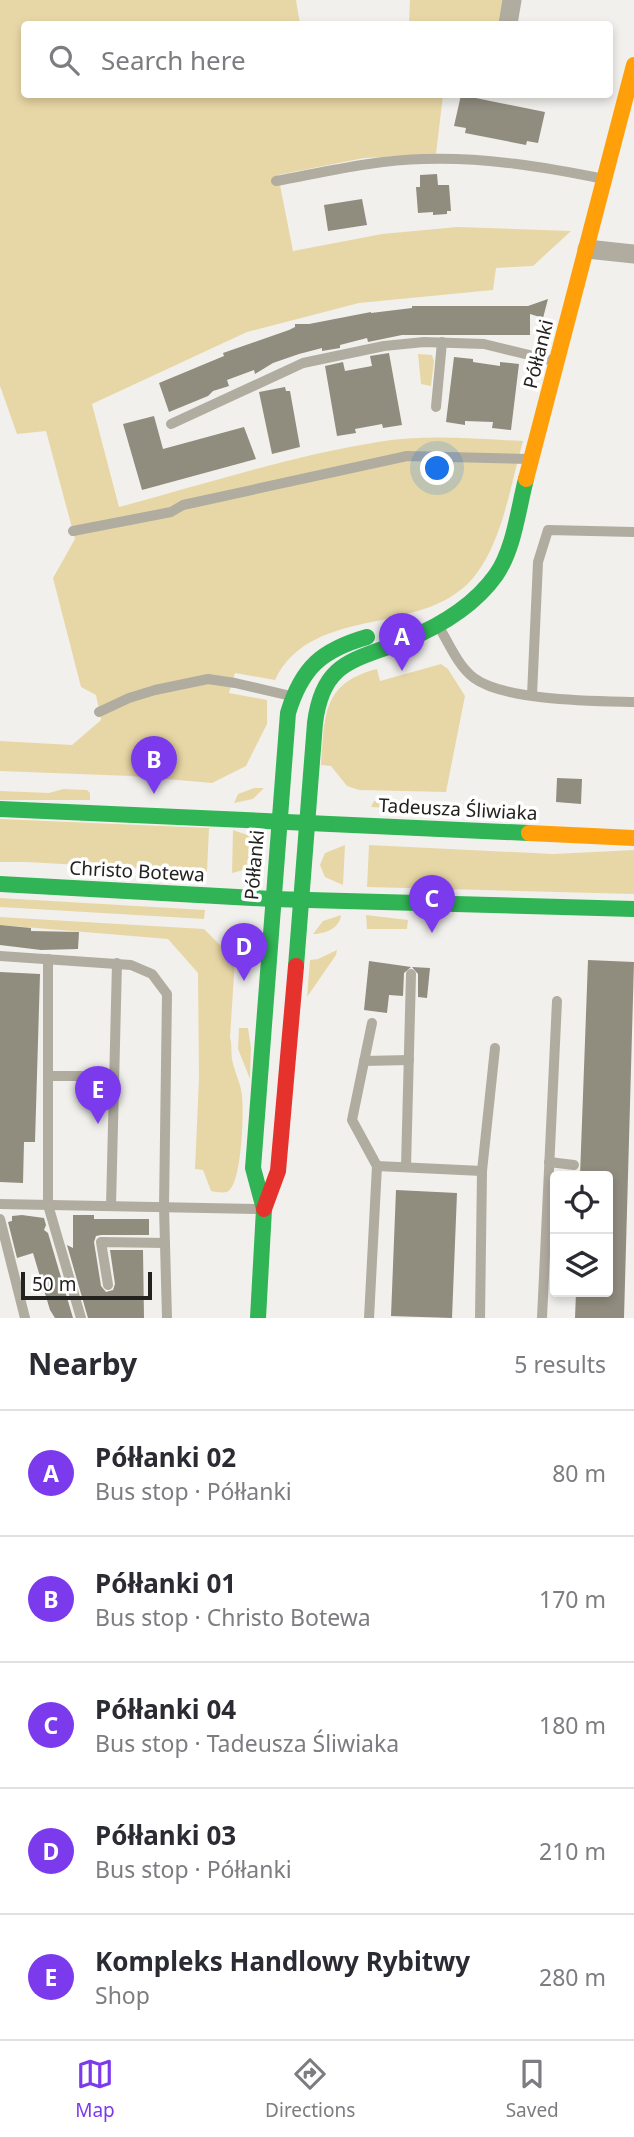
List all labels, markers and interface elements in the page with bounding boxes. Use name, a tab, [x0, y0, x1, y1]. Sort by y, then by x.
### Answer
search box	[21, 21, 613, 98]
icon: search	[45, 41, 83, 79]
text: Search here	[101, 42, 246, 78]
street label: Półłanki	[517, 317, 559, 391]
your location	[420, 451, 454, 485]
pin: A	[379, 613, 425, 671]
pin: B	[131, 736, 177, 794]
street label: Tadeusza Śliwiaka	[378, 792, 538, 826]
street label: Półłanki	[238, 829, 270, 901]
street label: Christo Botewa	[69, 854, 205, 888]
pin: C	[409, 875, 455, 933]
pin: D	[221, 923, 267, 981]
pin: E	[75, 1066, 121, 1124]
map controls	[550, 1171, 613, 1297]
button: locate	[550, 1171, 613, 1234]
button: layers	[550, 1234, 613, 1297]
scale bar	[21, 1269, 152, 1301]
text: 50 m	[32, 1271, 76, 1297]
text: Nearby	[28, 1343, 137, 1384]
text: 5 results	[514, 1348, 606, 1380]
text: Półłanki 02	[95, 1439, 236, 1475]
text: A	[43, 1457, 59, 1489]
text: 80 m	[552, 1457, 606, 1489]
text: Bus stop · Półłanki	[95, 1475, 292, 1507]
text: Półłanki 01	[95, 1565, 236, 1601]
text: B	[43, 1583, 59, 1615]
text: 170 m	[539, 1583, 606, 1615]
text: Bus stop · Christo Botewa	[95, 1601, 371, 1633]
text: Półłanki 04	[95, 1691, 236, 1727]
text: C	[44, 1709, 58, 1741]
text: 180 m	[539, 1709, 606, 1741]
text: Bus stop · Tadeusza Śliwiaka	[95, 1727, 399, 1759]
text: Półłanki 03	[95, 1817, 236, 1853]
text: D	[43, 1835, 59, 1867]
text: 210 m	[539, 1835, 606, 1867]
text: Bus stop · Półłanki	[95, 1853, 292, 1885]
text: Kompleks Handlowy Rybitwy	[95, 1943, 470, 1979]
text: E	[45, 1961, 57, 1993]
text: 280 m	[539, 1961, 606, 1993]
text: Shop	[95, 1979, 150, 2011]
tab: Map	[75, 2055, 115, 2123]
tab: Directions	[265, 2055, 355, 2123]
tab: Saved	[506, 2055, 559, 2123]

